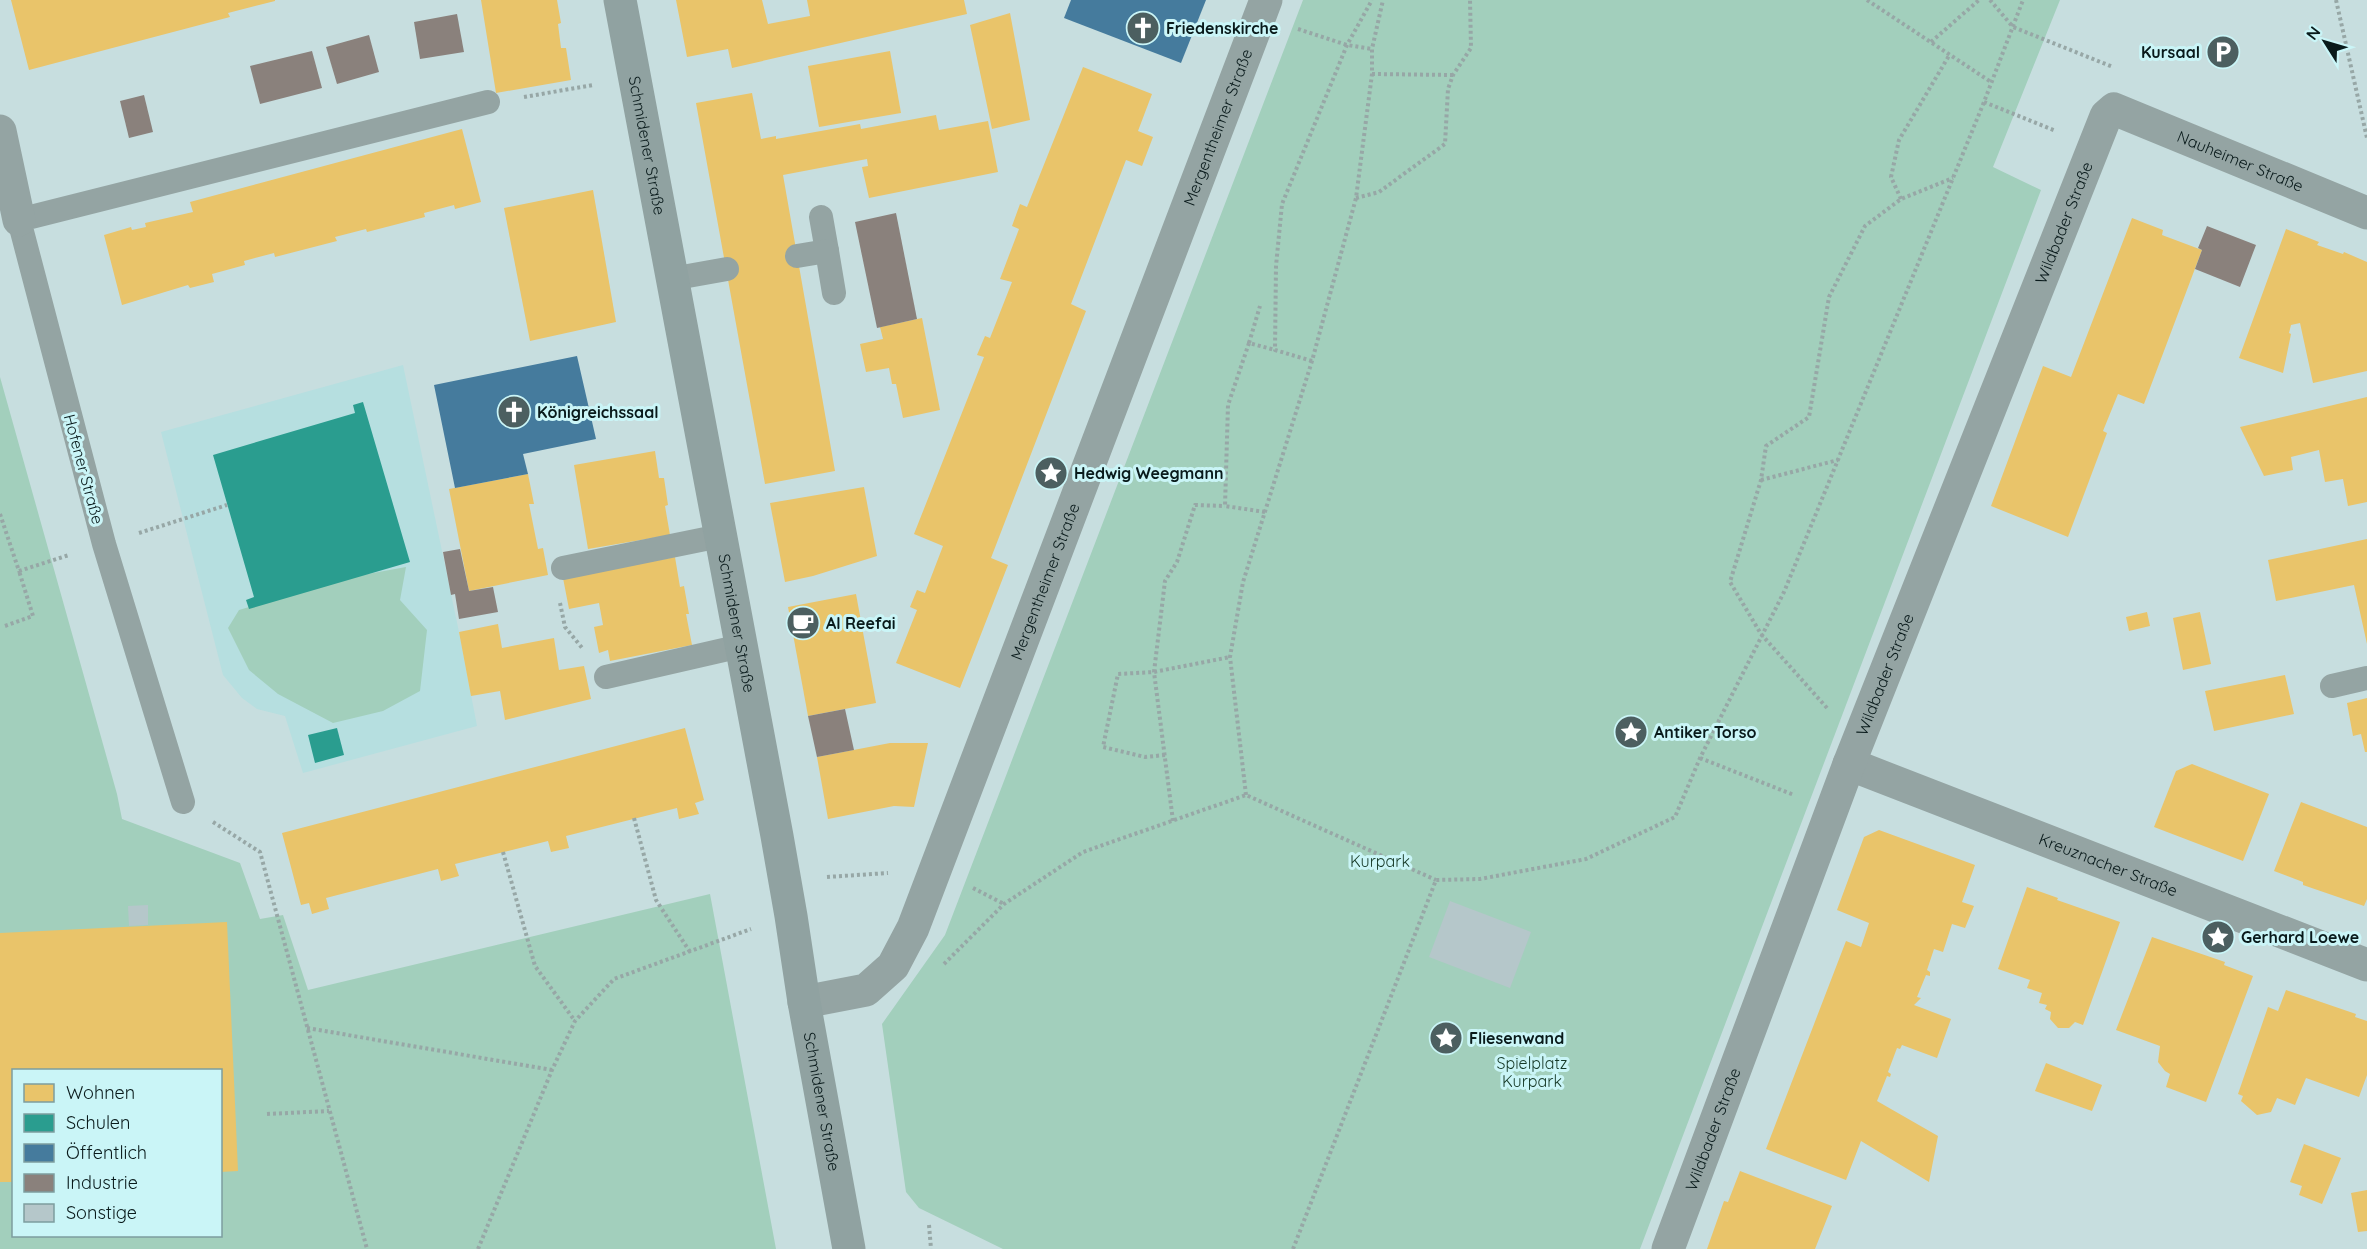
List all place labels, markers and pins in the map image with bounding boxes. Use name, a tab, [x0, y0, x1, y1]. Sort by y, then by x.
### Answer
church icon: Friedenskirche	[1125, 10, 1161, 46]
place label: Friedenskirche	[1166, 18, 1278, 38]
parking icon: Kursaal	[2205, 34, 2241, 70]
place label: Kursaal	[2141, 42, 2200, 62]
church icon: Königreichssaal	[496, 394, 532, 430]
place label: Königreichssaal	[537, 402, 659, 422]
place icon: Hedwig Weegmann	[1033, 455, 1069, 491]
place label: Hedwig Weegmann	[1074, 463, 1223, 483]
cafe icon: Al Reefai	[785, 605, 821, 641]
place label: Al Reefai	[826, 613, 896, 633]
place icon: Antiker Torso	[1613, 714, 1649, 750]
place label: Antiker Torso	[1654, 722, 1756, 742]
place icon: Gerhard Loewe	[2200, 919, 2236, 955]
place label: Gerhard Loewe	[2241, 927, 2359, 947]
place icon: Fliesenwand	[1428, 1020, 1464, 1056]
place label: Fliesenwand	[1469, 1028, 1564, 1048]

